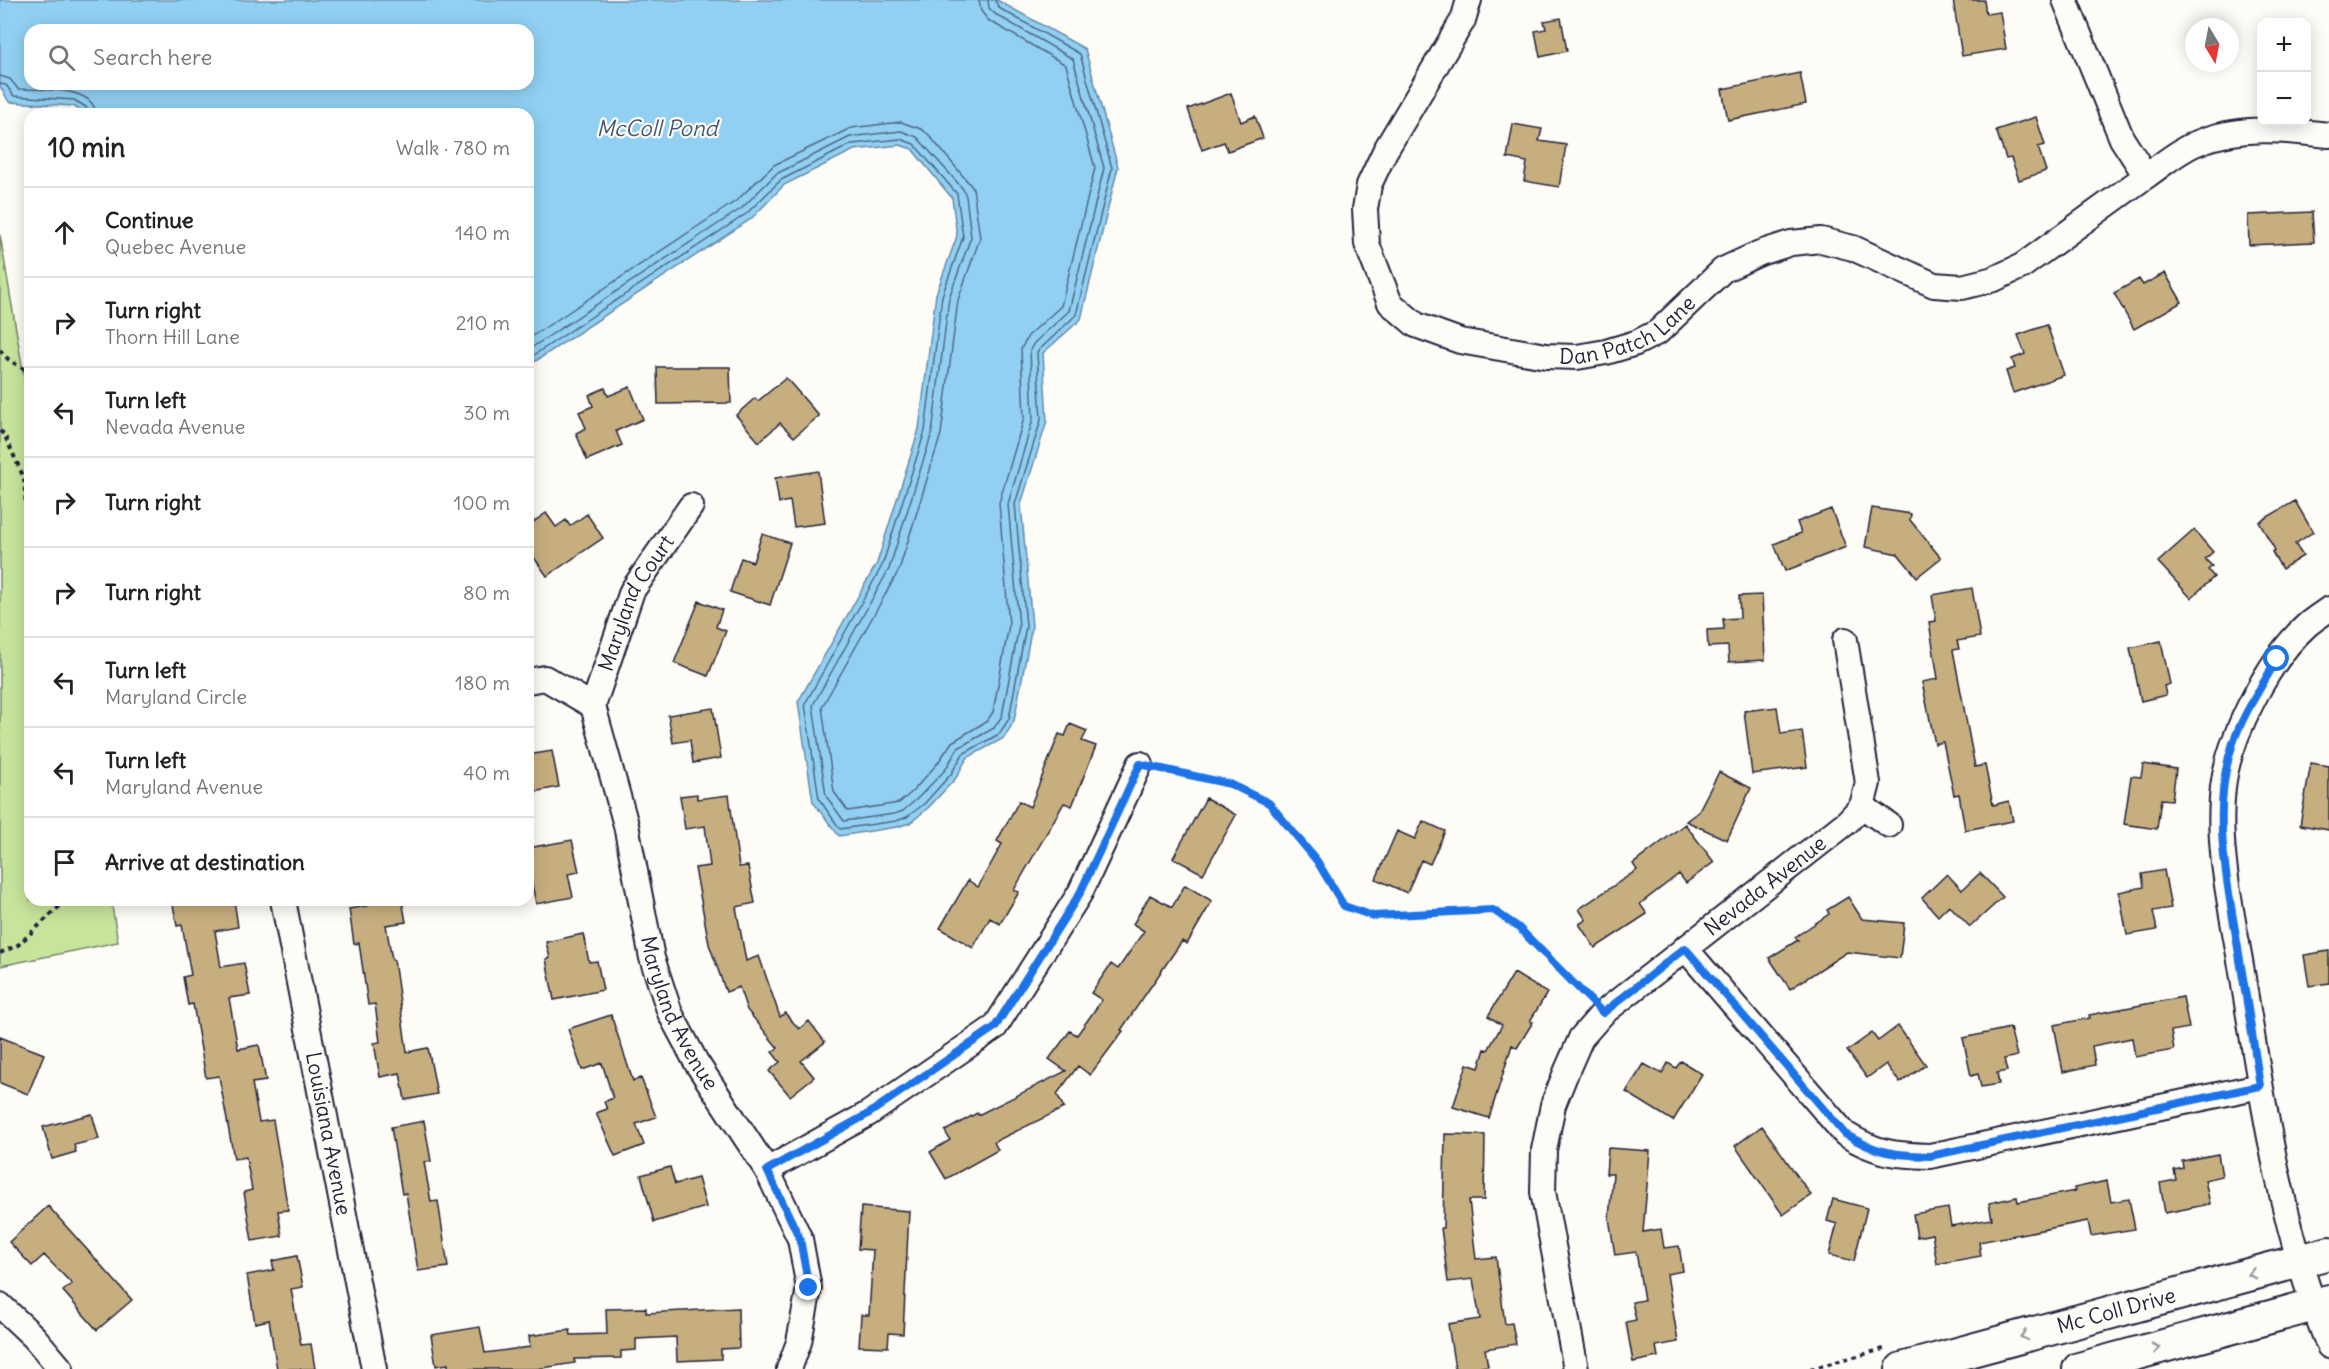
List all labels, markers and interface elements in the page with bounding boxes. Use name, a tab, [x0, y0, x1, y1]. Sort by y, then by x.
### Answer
north arrow	[2185, 18, 2239, 72]
map controls	[2257, 18, 2311, 126]
button: +	[2257, 18, 2311, 72]
search box	[24, 24, 534, 90]
icon: search	[45, 41, 78, 74]
text: Search here	[93, 43, 212, 71]
button: −	[2257, 72, 2311, 126]
water label: McColl Pond	[596, 114, 721, 142]
text: 10 min	[48, 131, 125, 164]
text: Walk · 780 m	[396, 135, 510, 160]
text: Continue	[105, 206, 194, 234]
icon: ahead	[48, 216, 81, 249]
text: 140 m	[455, 220, 510, 245]
text: Quebec Avenue	[105, 234, 246, 259]
street label: Dan Patch Lane	[1559, 290, 1701, 370]
text: Turn right	[105, 296, 201, 324]
icon: right	[48, 306, 81, 339]
text: 210 m	[456, 310, 510, 335]
text: Thorn Hill Lane	[105, 324, 240, 349]
text: Turn left	[105, 386, 186, 414]
icon: left	[48, 396, 81, 429]
text: 30 m	[463, 400, 510, 425]
text: Nevada Avenue	[105, 414, 245, 439]
icon: right	[48, 486, 81, 519]
text: Turn right	[105, 488, 201, 516]
text: 100 m	[453, 490, 510, 515]
street label: Maryland Court	[592, 530, 680, 675]
icon: right	[48, 576, 81, 609]
text: Turn right	[105, 578, 201, 606]
text: 80 m	[463, 580, 510, 605]
route start	[2263, 645, 2289, 671]
text: Turn left	[105, 656, 186, 684]
icon: left	[48, 666, 81, 699]
text: 180 m	[455, 670, 510, 695]
text: Maryland Circle	[105, 684, 247, 709]
text: Turn left	[105, 746, 186, 774]
icon: left	[48, 756, 81, 789]
text: 40 m	[463, 760, 510, 785]
text: Maryland Avenue	[105, 774, 263, 799]
street label: Nevada Avenue	[1699, 829, 1831, 942]
icon: arrive	[48, 846, 81, 879]
text: Arrive at destination	[105, 848, 305, 876]
street label: Maryland Avenue	[635, 934, 725, 1095]
street label: Louisiana Avenue	[300, 1050, 358, 1218]
one-way arrow	[2247, 1267, 2258, 1279]
route end	[795, 1274, 821, 1300]
street label: Mc Coll Drive	[2054, 1281, 2179, 1339]
one-way arrow	[2019, 1329, 2029, 1341]
one-way arrow	[2150, 1343, 2161, 1355]

